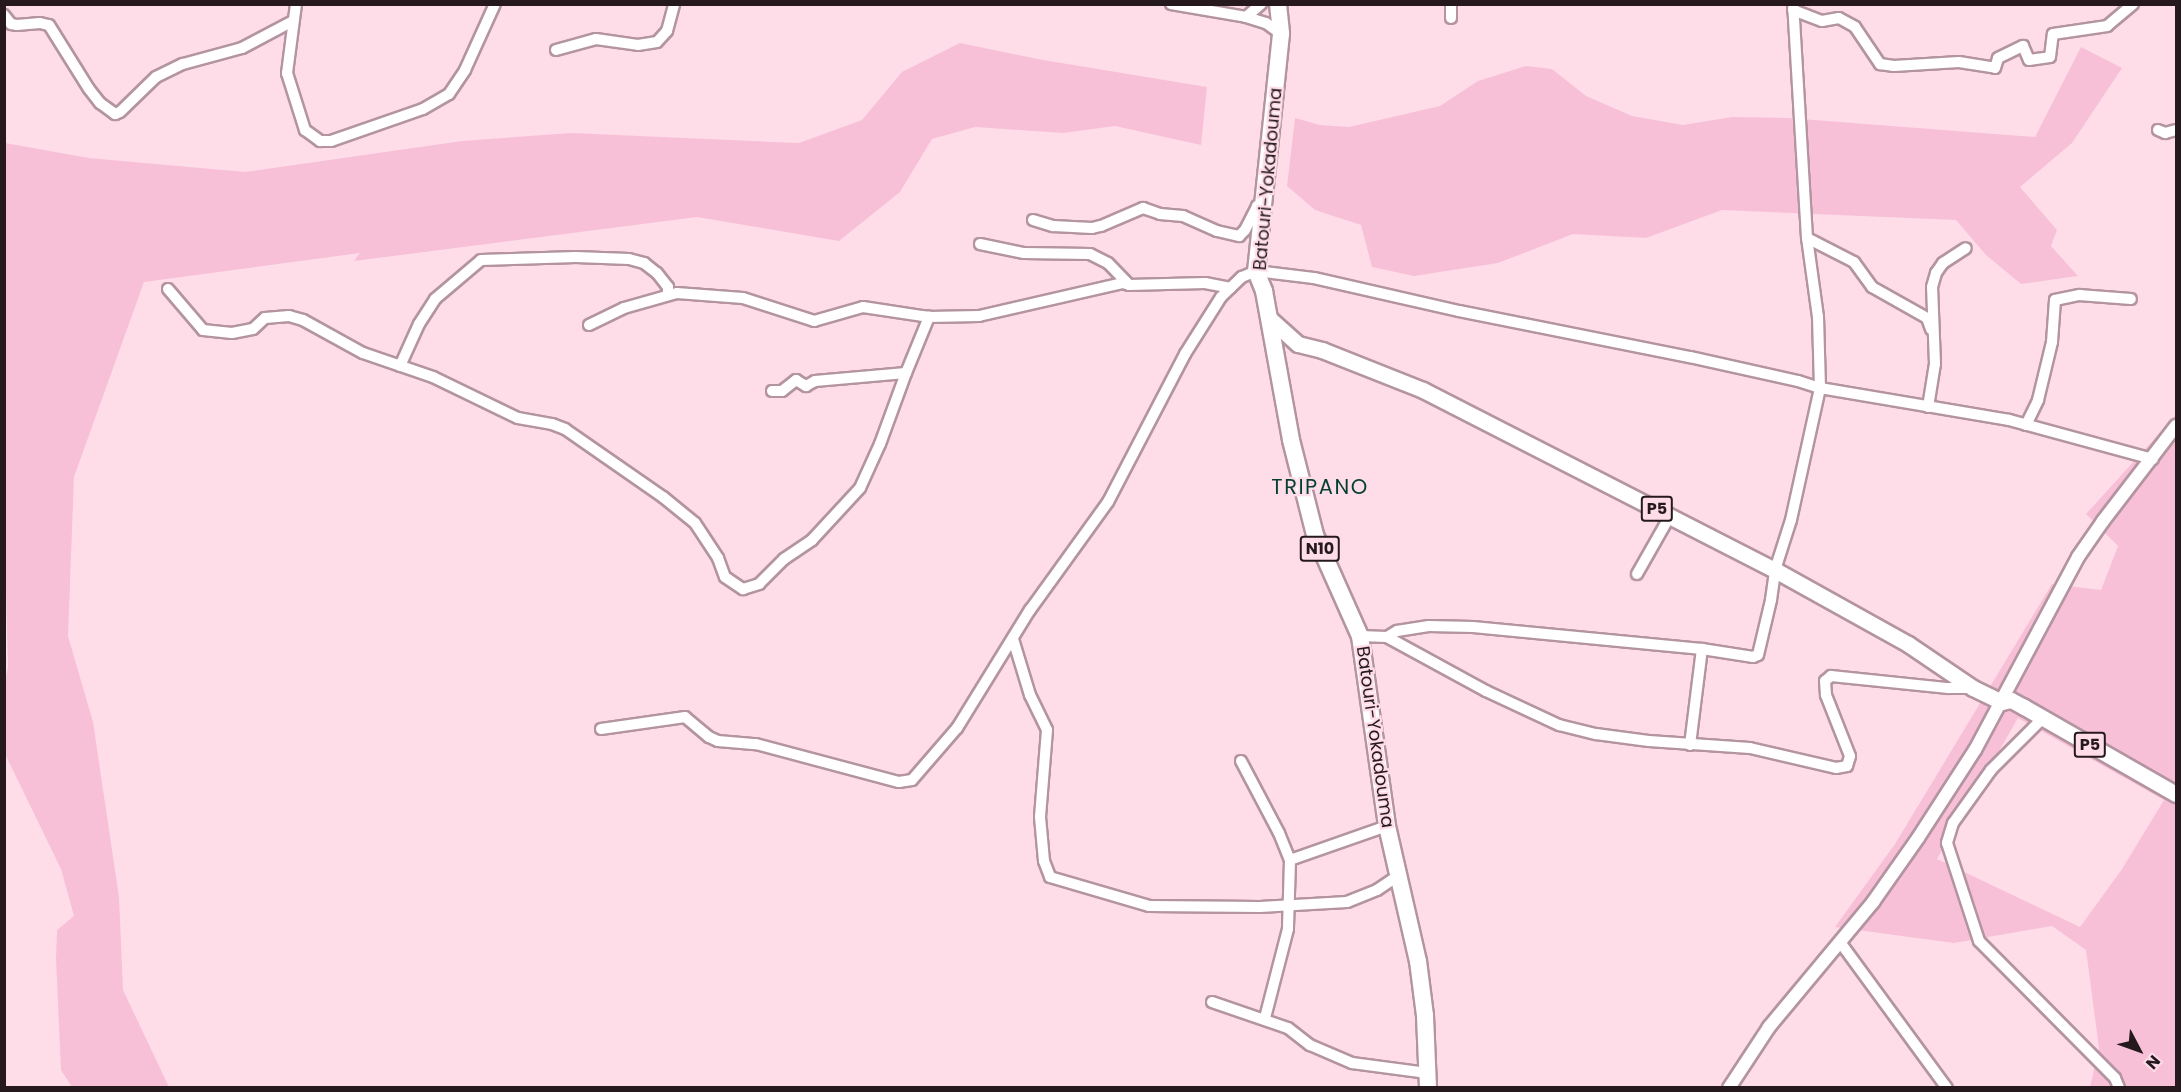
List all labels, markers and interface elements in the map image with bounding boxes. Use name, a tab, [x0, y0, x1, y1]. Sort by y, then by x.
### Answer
street label: Batouri-Yokadouma	[1249, 87, 1287, 271]
district label: TRIPANO	[1271, 474, 1369, 500]
road number: P5	[1640, 496, 1674, 522]
road number: N10	[1299, 536, 1341, 562]
street label: Batouri-Yokadouma	[1352, 645, 1398, 829]
road number: P5	[2074, 732, 2106, 758]
north arrow	[2109, 1020, 2169, 1080]
text: N	[2140, 1050, 2166, 1074]

